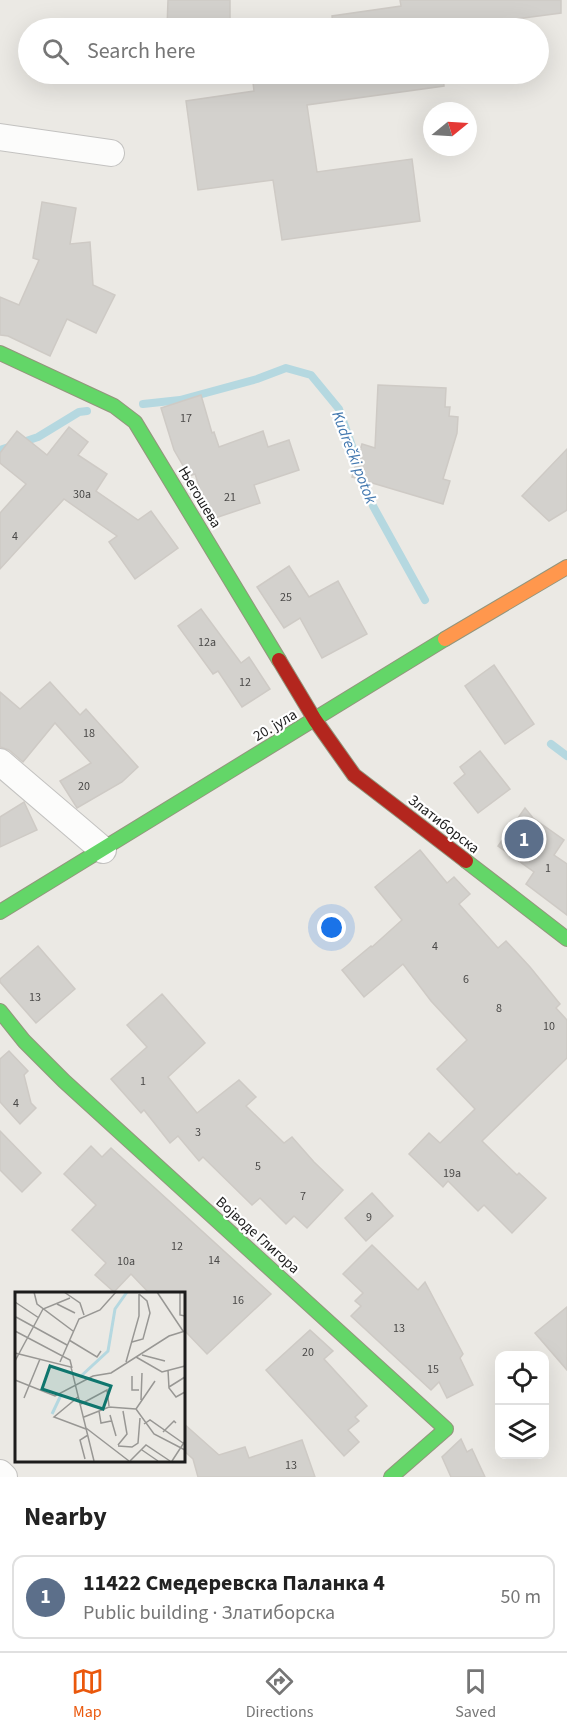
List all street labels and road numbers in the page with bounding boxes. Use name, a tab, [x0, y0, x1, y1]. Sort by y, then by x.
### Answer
street label: Његошева	[173, 462, 226, 532]
street label: 20. јула	[249, 704, 301, 747]
street label: Златиборска	[404, 790, 484, 859]
street label: Војводе Глигора	[211, 1192, 304, 1279]

